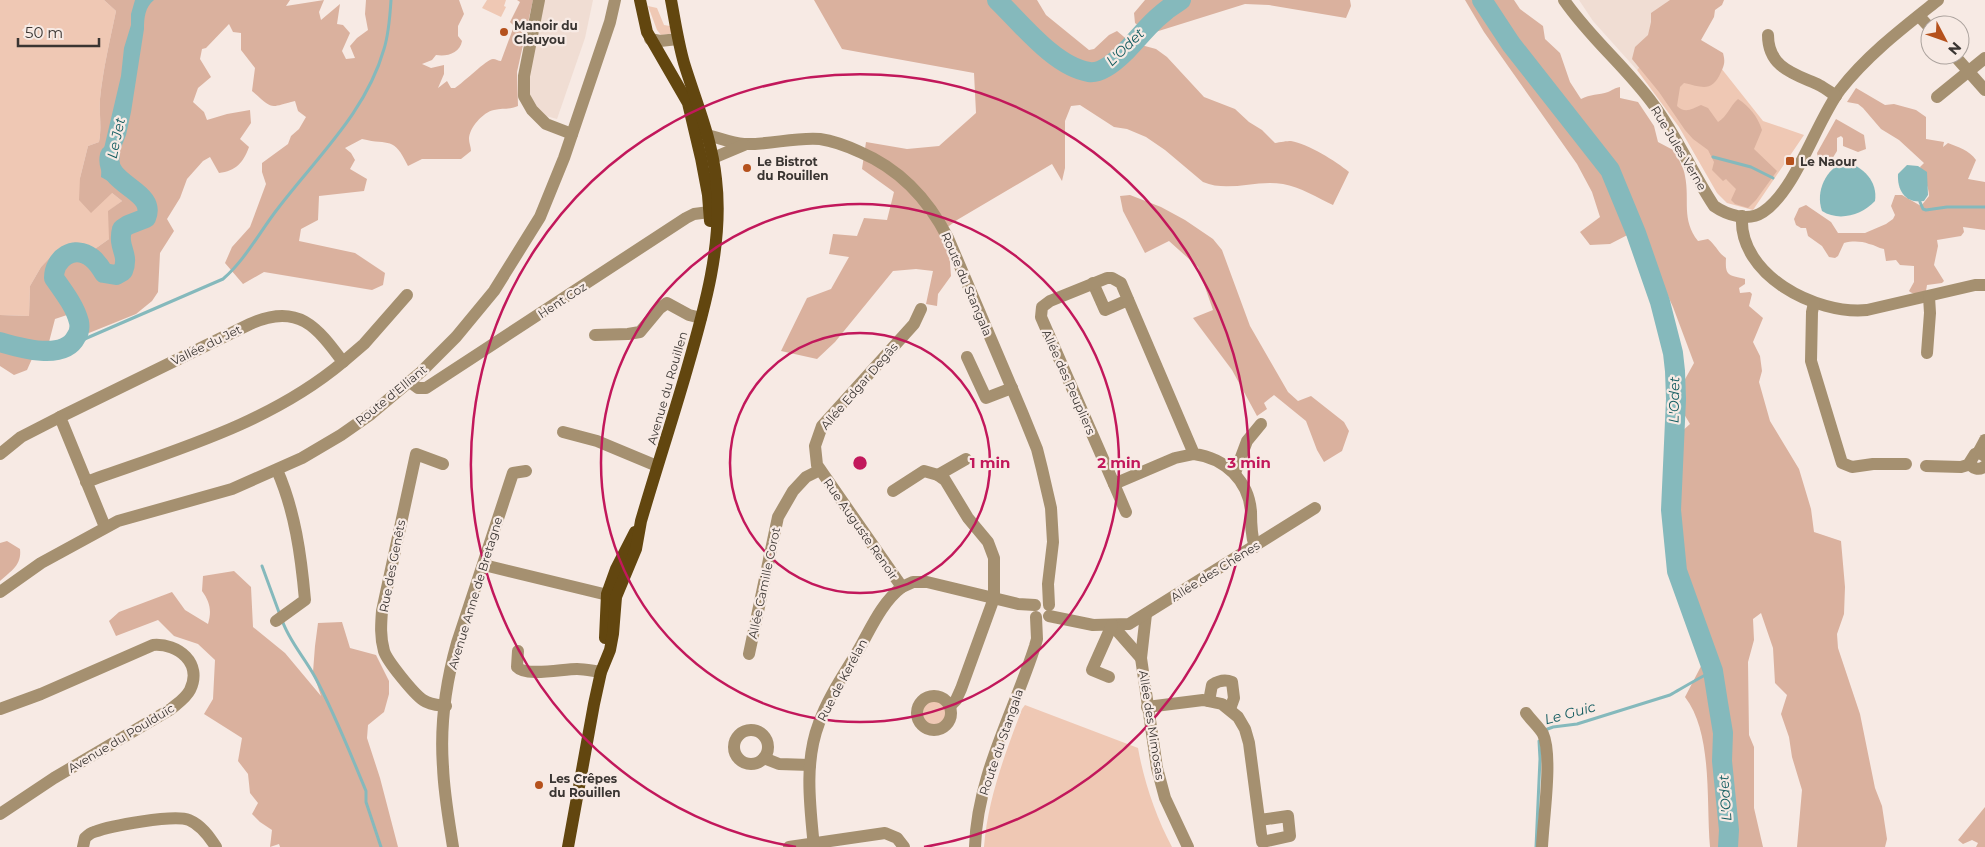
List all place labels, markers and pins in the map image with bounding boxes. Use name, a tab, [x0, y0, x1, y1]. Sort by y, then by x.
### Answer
place label: Manoir du Cleuyou	[514, 18, 578, 47]
marker: Manoir du Cleuyou	[498, 26, 510, 38]
place label: Le Bistrot du Rouillen	[757, 154, 829, 183]
place label: Le Naour	[1800, 154, 1857, 169]
marker: Le Naour	[1784, 155, 1796, 167]
marker: Le Bistrot du Rouillen	[741, 162, 753, 174]
centre of rings	[851, 454, 869, 472]
place label: Les Crêpes du Rouillen	[549, 771, 621, 800]
marker: Les Crêpes du Rouillen	[533, 779, 545, 791]

